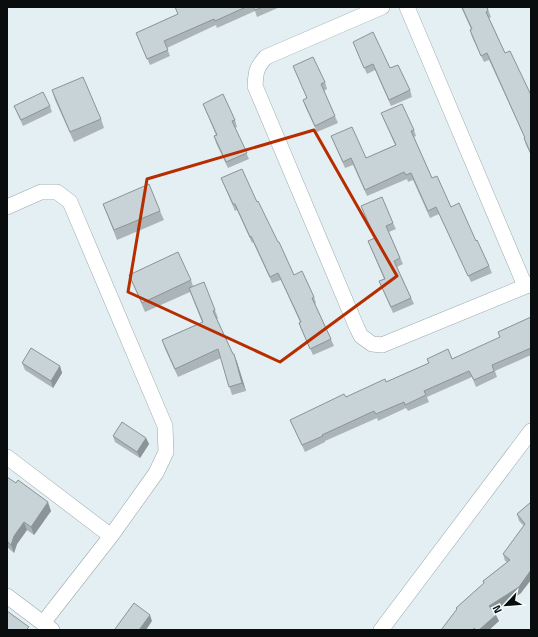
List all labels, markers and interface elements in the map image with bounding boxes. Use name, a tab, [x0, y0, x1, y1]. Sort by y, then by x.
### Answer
north arrow	[486, 585, 526, 625]
text: N	[488, 602, 506, 616]

